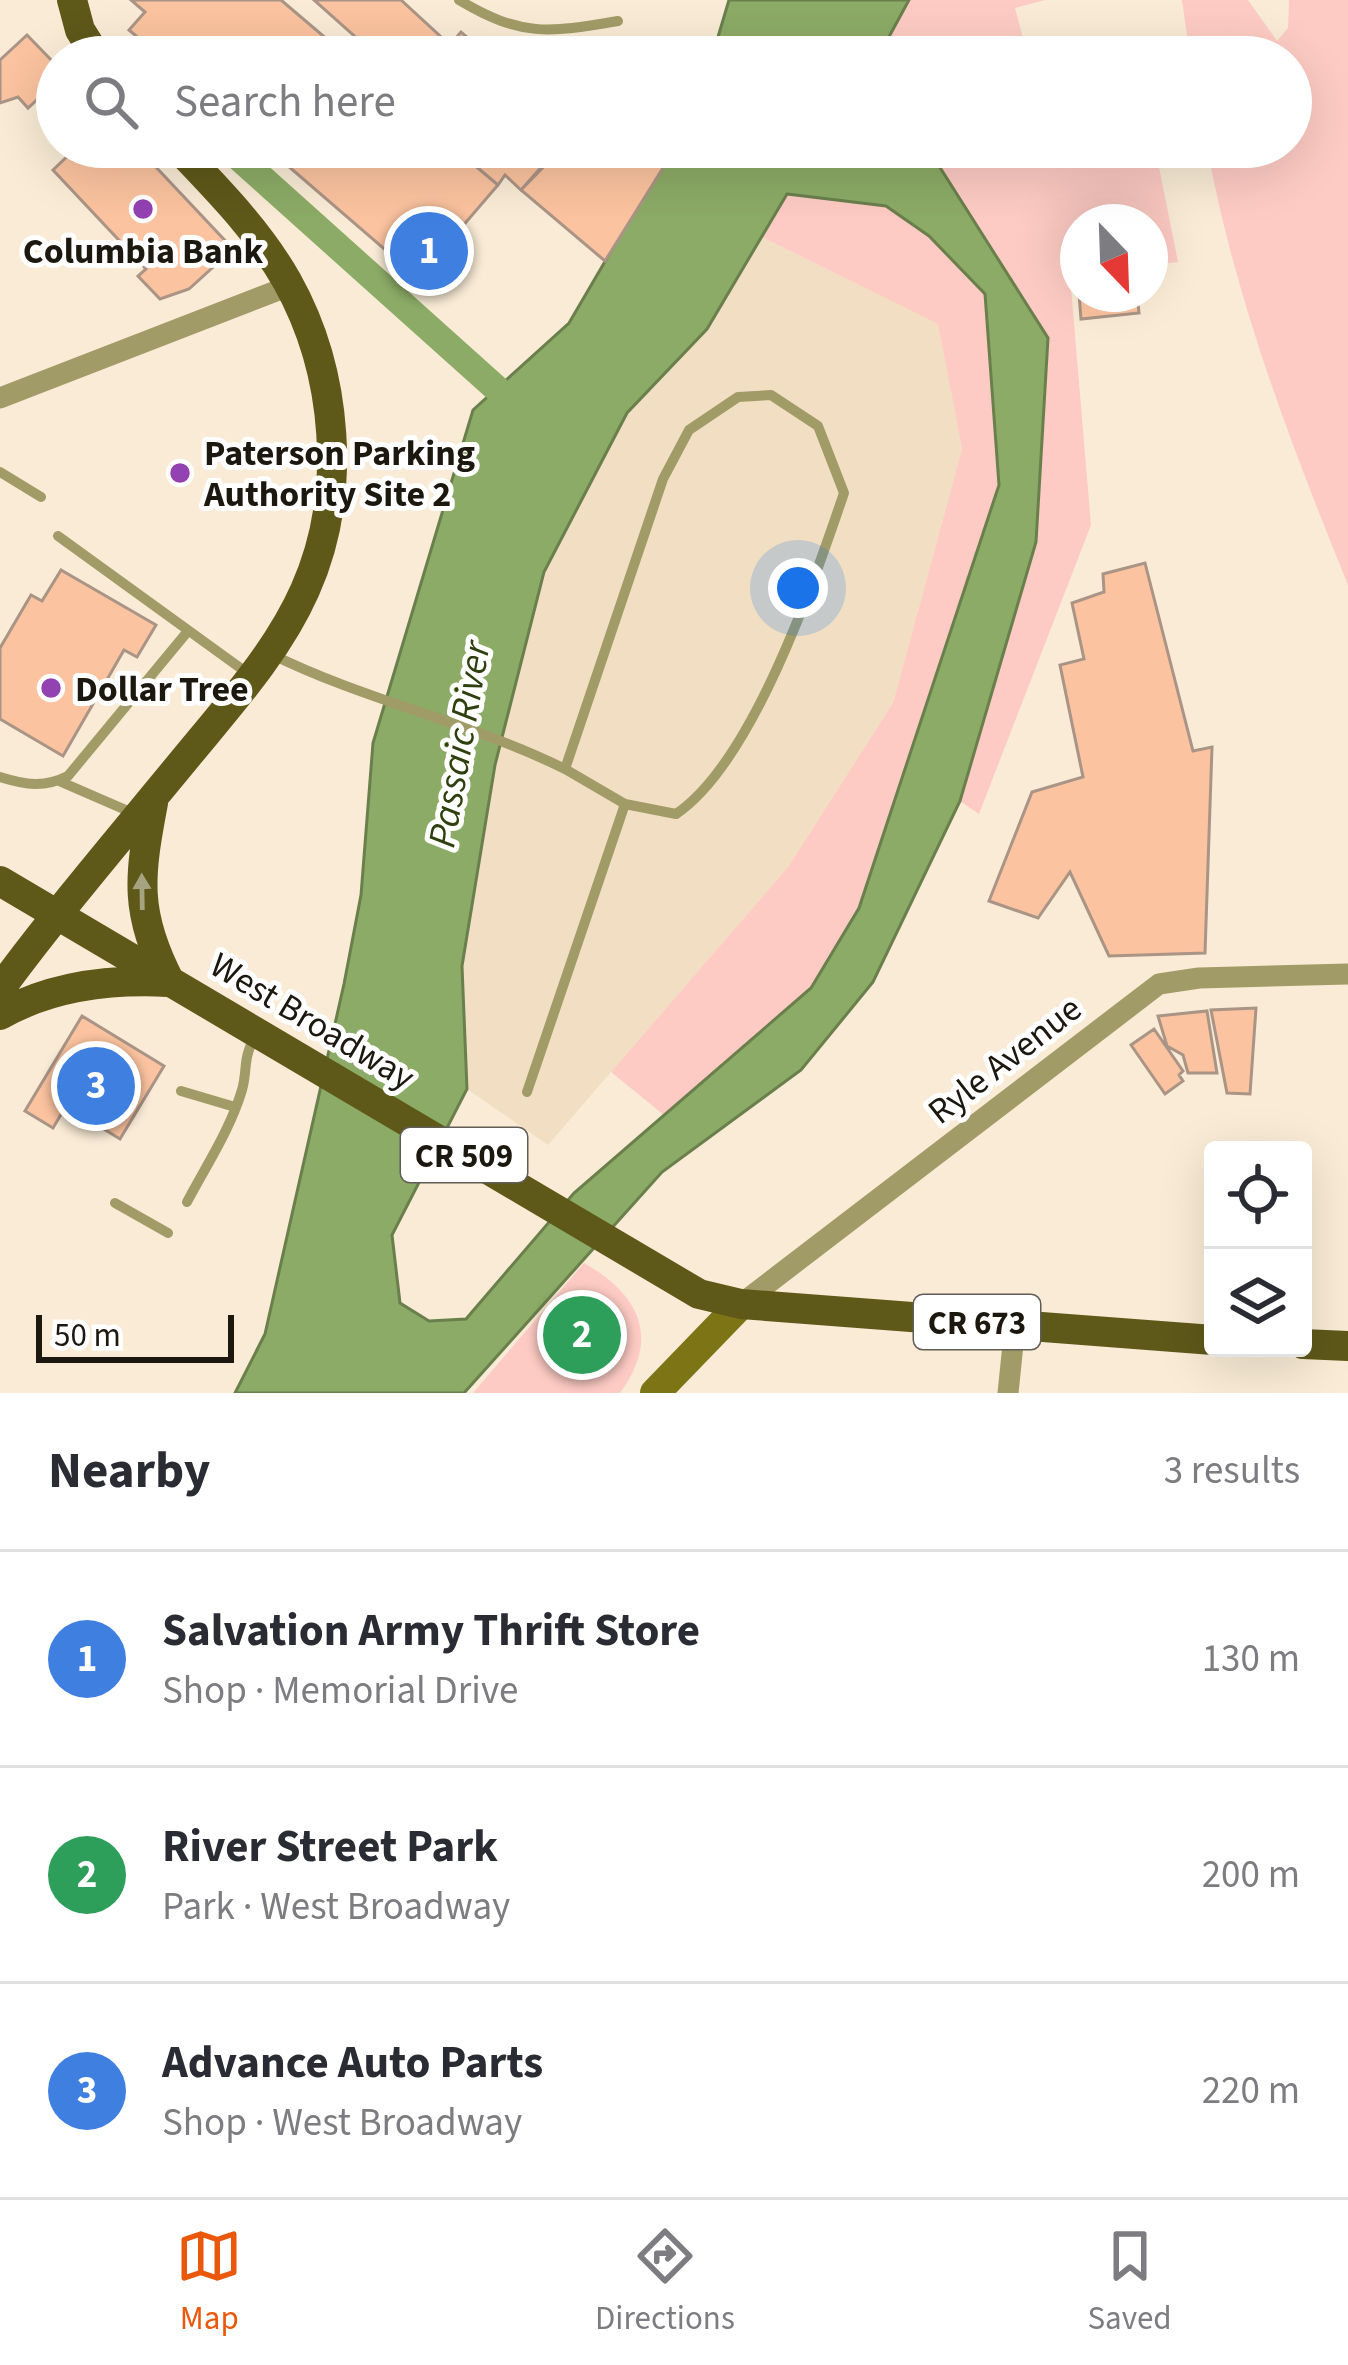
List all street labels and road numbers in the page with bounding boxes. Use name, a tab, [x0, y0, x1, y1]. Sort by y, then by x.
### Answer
street label: West Broadway	[200, 940, 424, 1103]
street label: Ryle Avenue	[917, 984, 1093, 1136]
road number: CR 509	[401, 1128, 527, 1182]
road number: CR 673	[914, 1295, 1040, 1349]

